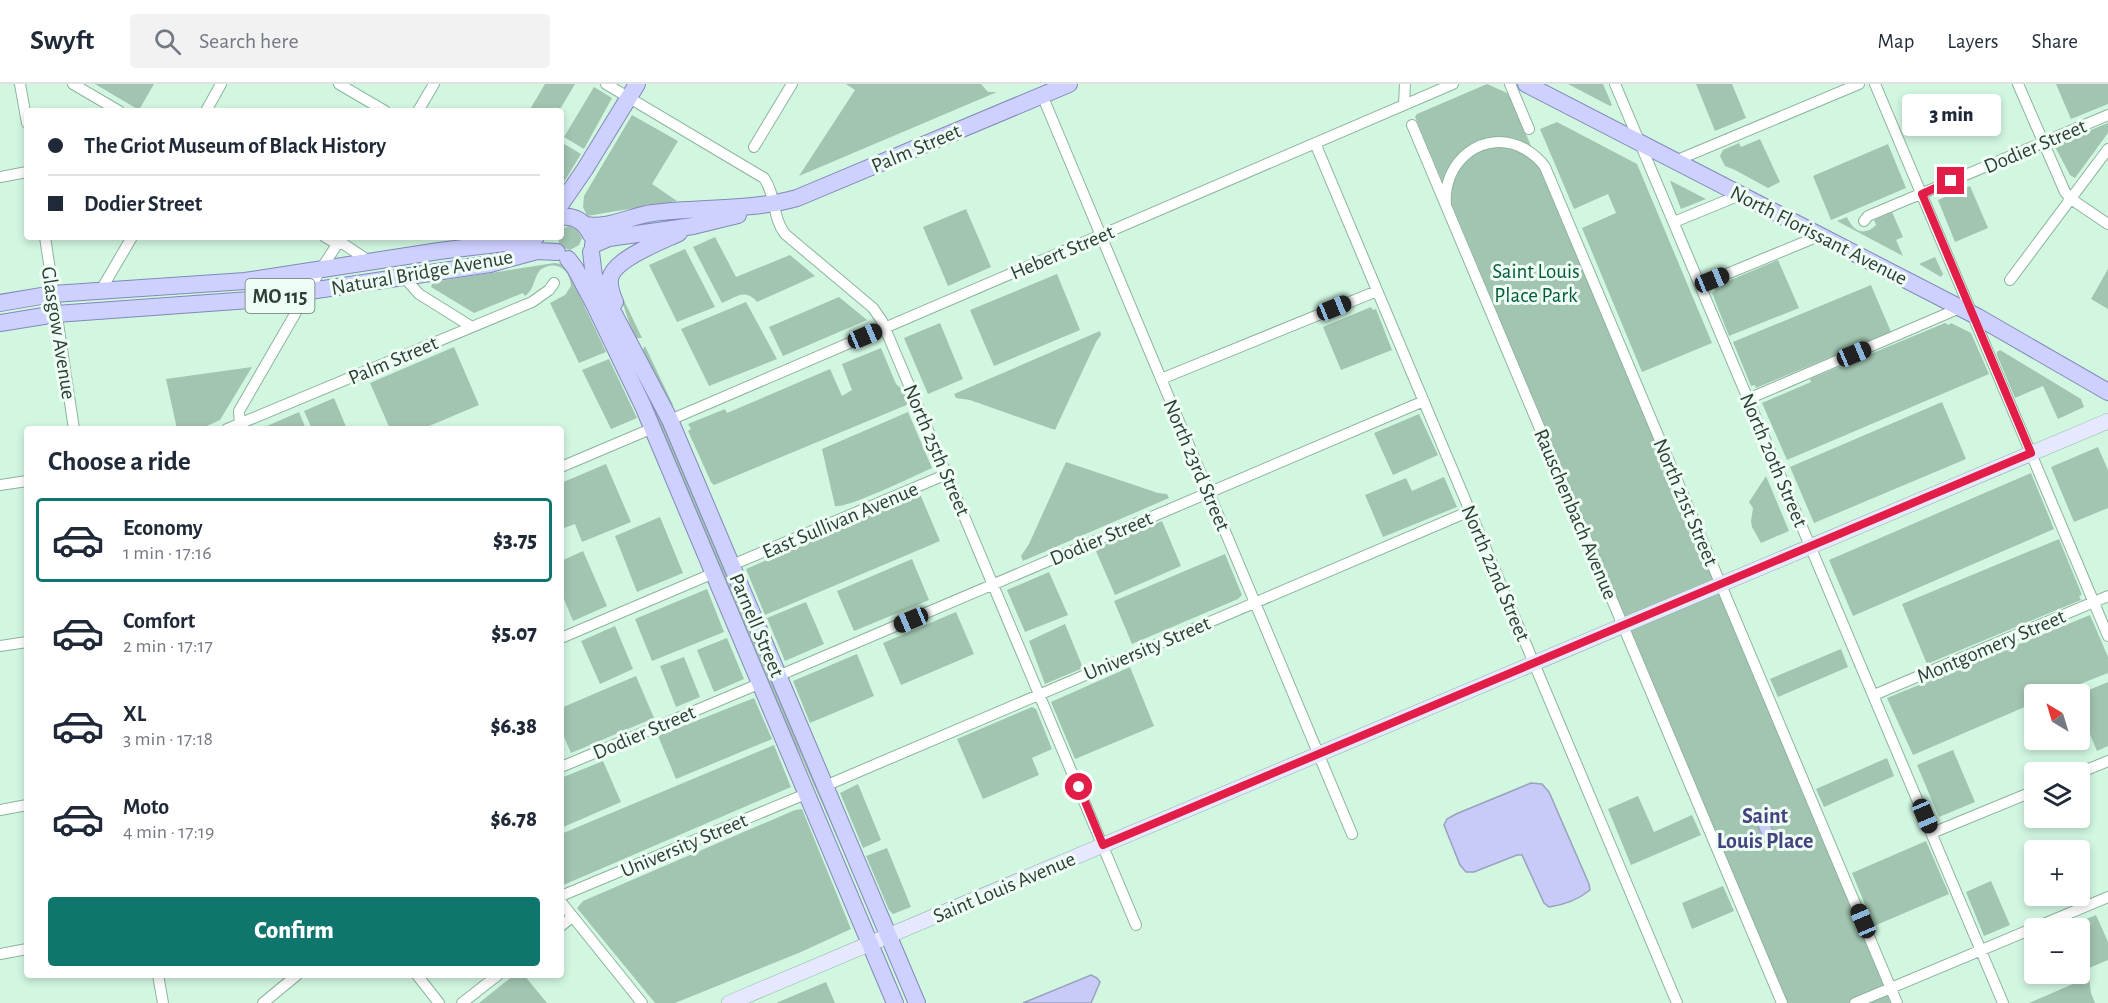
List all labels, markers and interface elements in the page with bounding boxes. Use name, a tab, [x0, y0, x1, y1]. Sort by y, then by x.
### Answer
search box	[130, 14, 550, 68]
icon: search	[151, 25, 184, 58]
text: Swyft	[30, 27, 94, 55]
text: Search here	[199, 30, 299, 52]
text: Map	[1878, 31, 1914, 52]
text: Layers	[1947, 31, 1998, 52]
text: Share	[2031, 31, 2078, 52]
callout: 3 min	[1902, 94, 2000, 136]
text: 3 min	[1929, 105, 1974, 125]
street label: Dodier Street	[1981, 115, 2090, 177]
street label: Palm Street	[868, 120, 964, 177]
text: The Griot Museum of Black History	[84, 135, 386, 157]
route end	[1937, 167, 1964, 194]
street label: North Florissant Avenue	[1727, 182, 1911, 289]
text: Dodier Street	[84, 193, 202, 215]
street label: Hebert Street	[1007, 221, 1117, 284]
street label: Natural Bridge Avenue	[330, 246, 515, 299]
park label: Saint Louis Place Park	[1492, 261, 1580, 306]
street label: Glasgow Avenue	[38, 265, 79, 401]
car	[1692, 265, 1732, 295]
road number: MO 115	[246, 279, 314, 313]
car	[1314, 293, 1354, 323]
car	[845, 321, 885, 351]
street label: Palm Street	[345, 332, 441, 389]
car	[1834, 339, 1874, 369]
street label: North 25th Street	[899, 381, 974, 519]
street label: North 20th Street	[1736, 390, 1811, 530]
street label: North 23rd Street	[1159, 396, 1234, 534]
street label: Rauschenbach Avenue	[1530, 426, 1621, 603]
street label: North 21st Street	[1649, 435, 1722, 569]
text: Choose a ride	[48, 448, 191, 475]
street label: East Sullivan Avenue	[759, 478, 921, 563]
street label: North 22nd Street	[1457, 502, 1534, 645]
street label: Dodier Street	[1047, 507, 1156, 569]
icon: car	[51, 513, 105, 567]
text: Economy	[123, 517, 203, 539]
text: $3.75	[493, 529, 537, 551]
text: 1 min · 17:16	[123, 543, 212, 563]
street label: Parnell Street	[725, 570, 788, 680]
car	[891, 605, 931, 635]
icon: car	[51, 606, 105, 660]
street label: Montgomery Street	[1914, 606, 2069, 687]
text: Comfort	[123, 610, 195, 632]
street label: University Street	[1081, 612, 1214, 685]
text: $5.07	[491, 622, 537, 644]
text: 2 min · 17:17	[123, 636, 213, 656]
north arrow	[2024, 684, 2090, 750]
map controls	[2024, 684, 2090, 984]
icon: car	[51, 699, 105, 753]
street label: Dodier Street	[590, 701, 699, 763]
text: XL	[123, 703, 146, 725]
text: $6.38	[490, 715, 537, 737]
text: 3 min · 17:18	[123, 729, 213, 749]
button: layers	[2024, 762, 2090, 828]
route start	[1065, 773, 1092, 800]
icon: car	[51, 792, 105, 846]
text: Moto	[123, 796, 169, 818]
car	[1910, 796, 1940, 836]
district label: Saint Louis Place	[1717, 805, 1813, 852]
text: $6.78	[490, 808, 537, 830]
street label: University Street	[618, 809, 751, 882]
text: 4 min · 17:19	[123, 822, 214, 842]
button: +	[2024, 840, 2090, 906]
street label: Saint Louis Avenue	[930, 848, 1078, 927]
button: Confirm	[48, 897, 540, 966]
car	[1848, 901, 1878, 941]
button: −	[2024, 918, 2090, 984]

